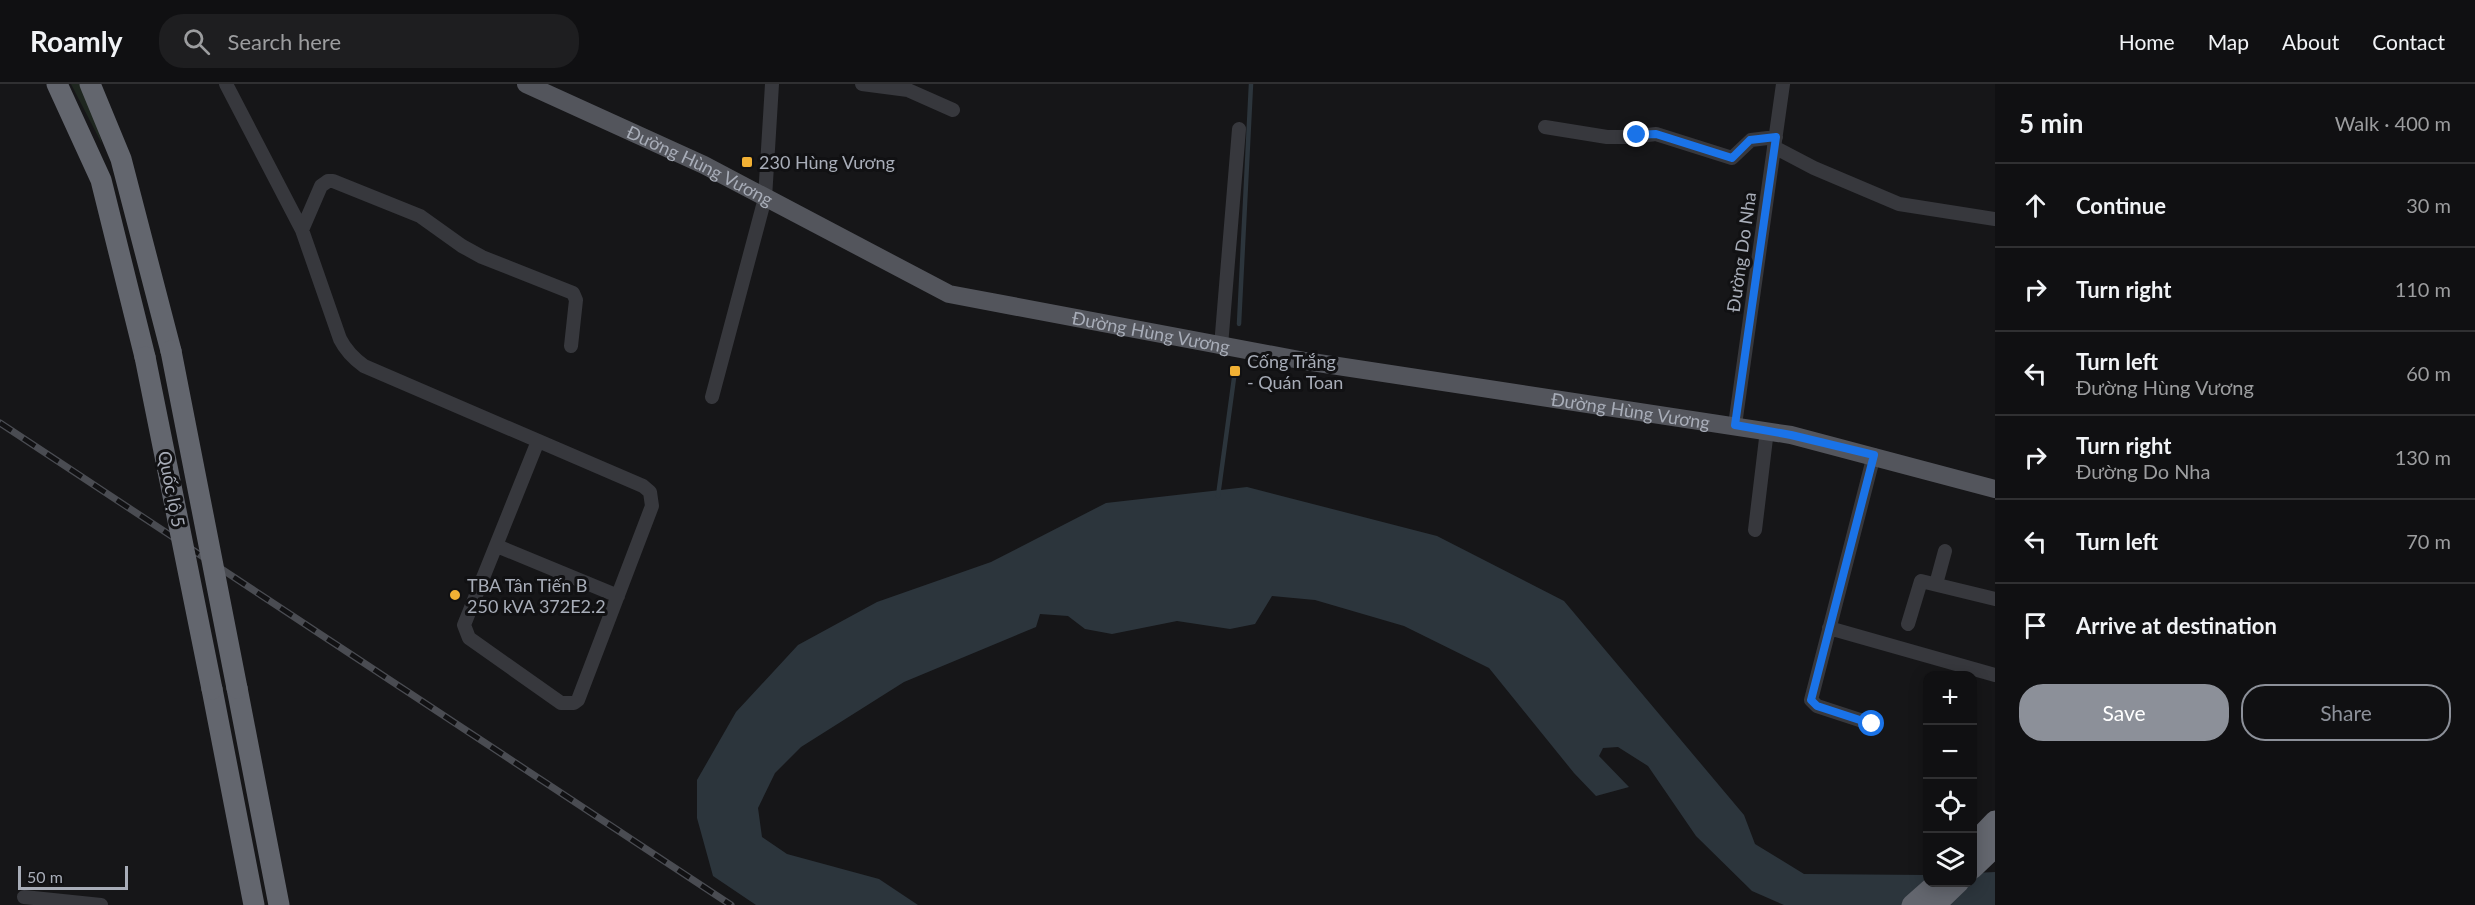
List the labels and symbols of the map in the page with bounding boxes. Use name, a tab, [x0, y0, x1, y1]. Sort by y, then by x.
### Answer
street label: Đường Hùng Vương	[623, 120, 777, 210]
route end	[1623, 121, 1649, 147]
place label: 230 Hùng Vương	[759, 151, 895, 173]
marker: 230 Hùng Vương	[740, 155, 754, 169]
street label: Đường Do Nha	[1722, 191, 1760, 313]
street label: Đường Hùng Vương	[1070, 306, 1232, 358]
place label: Cống Trắng - Quán Toan	[1247, 350, 1343, 393]
marker: Cống Trắng - Quán Toan	[1228, 364, 1242, 378]
street label: Đường Hùng Vương	[1550, 388, 1711, 434]
street label: Quốc lộ 5	[154, 449, 190, 529]
place label: TBA Tân Tiến B 250 kVA 372E2.2	[467, 574, 606, 617]
marker: TBA Tân Tiến B 250 kVA 372E2.2	[448, 588, 462, 602]
route start	[1858, 710, 1884, 736]
scale bar	[18, 863, 128, 890]

